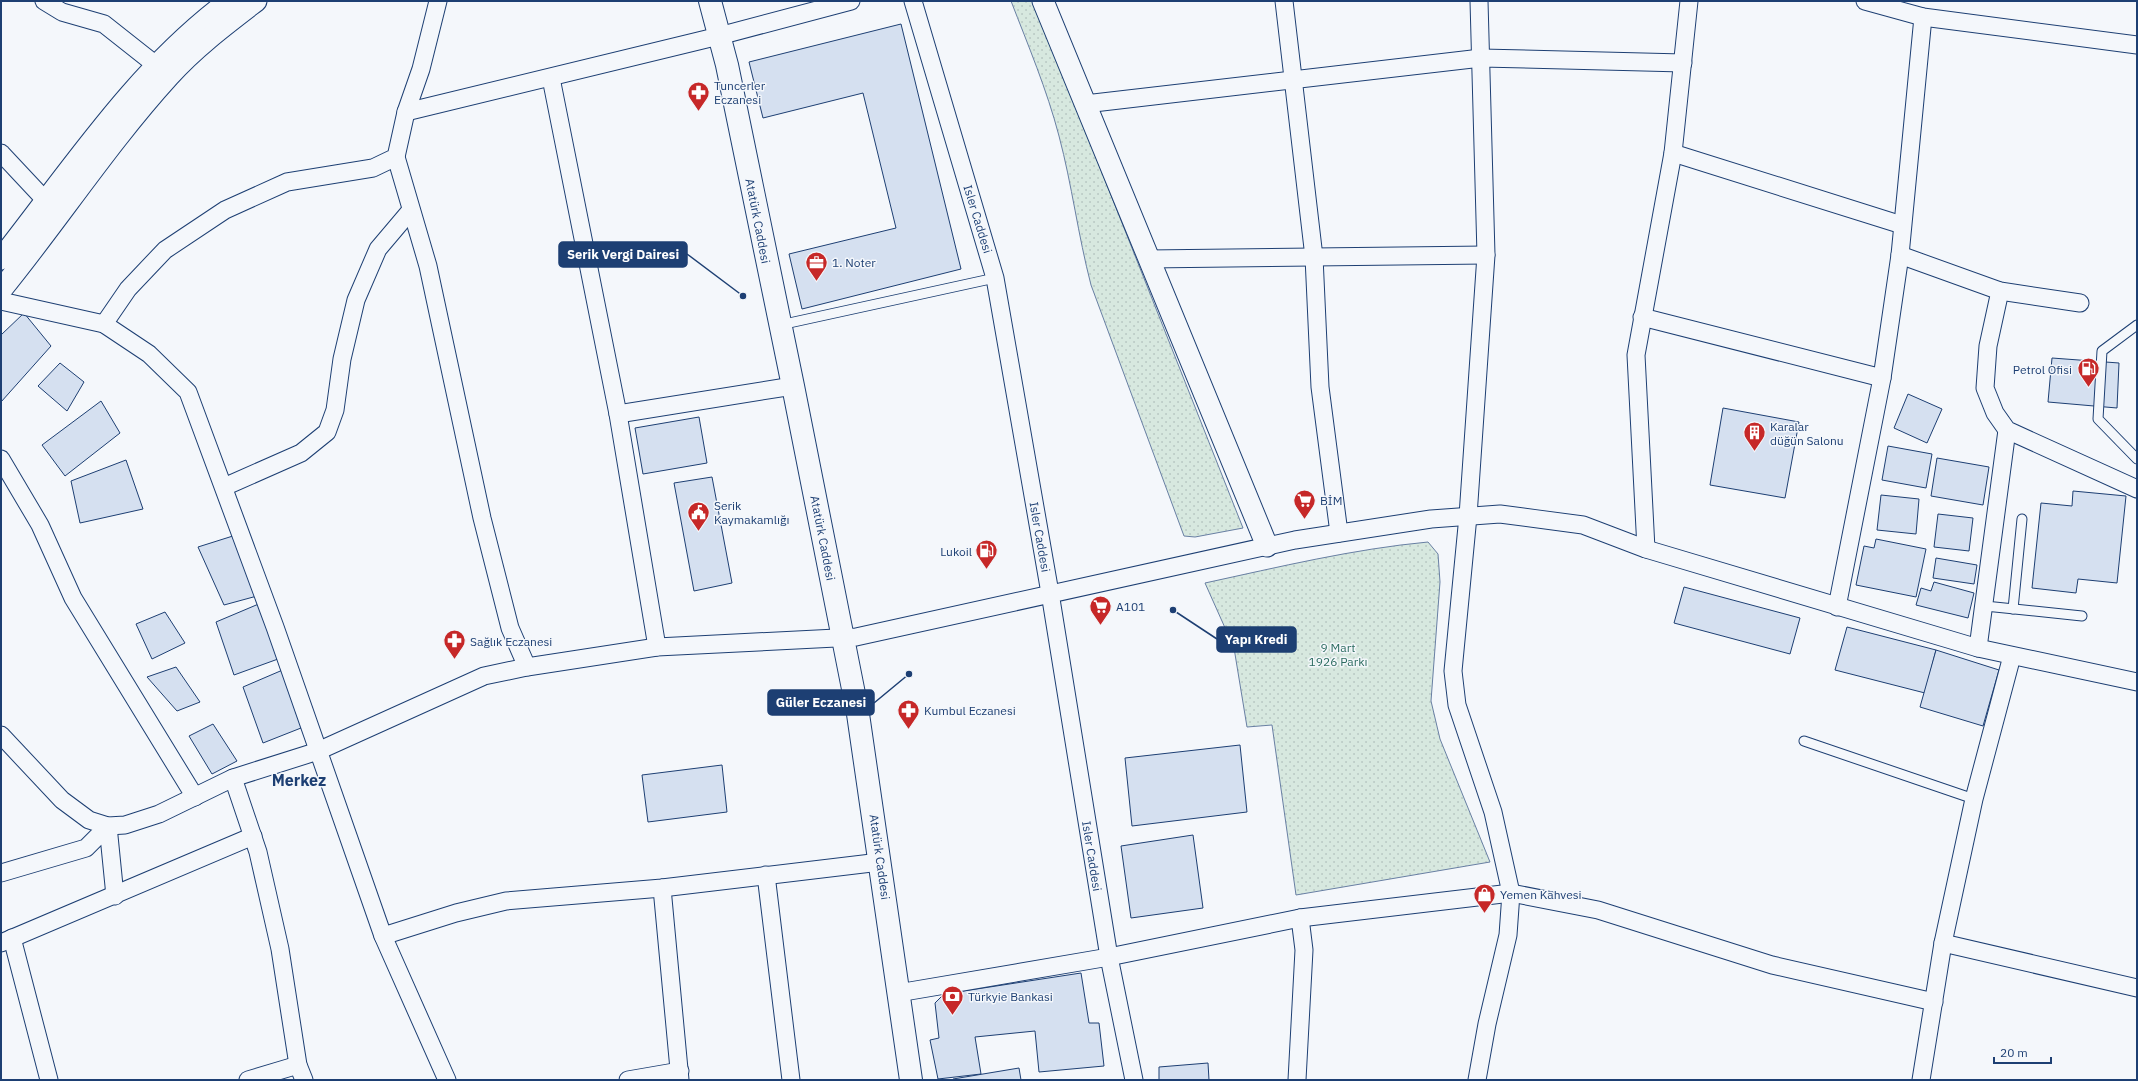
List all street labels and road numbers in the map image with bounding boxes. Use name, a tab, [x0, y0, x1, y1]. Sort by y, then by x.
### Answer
street label: Atatürk Caddesi	[742, 177, 774, 265]
street label: Isler Caddesi	[960, 183, 996, 255]
street label: Atatürk Caddesi	[807, 494, 839, 582]
street label: Isler Caddesi	[1026, 501, 1054, 573]
street label: Atatürk Caddesi	[867, 813, 893, 901]
street label: Isler Caddesi	[1079, 820, 1105, 892]

